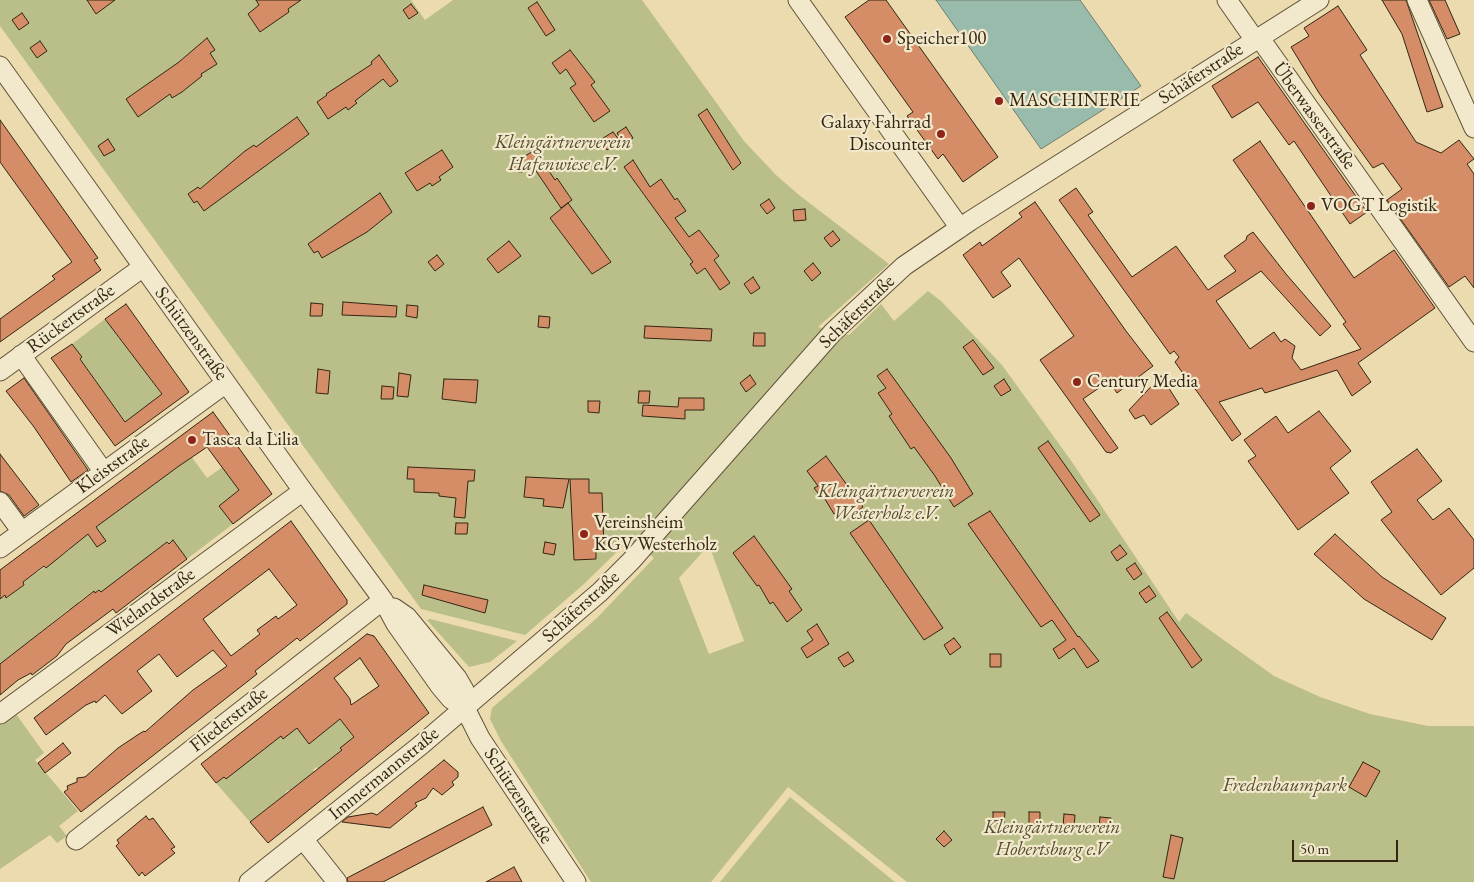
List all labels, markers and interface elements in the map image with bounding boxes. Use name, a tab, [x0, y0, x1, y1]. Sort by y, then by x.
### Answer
place label: Speicher100	[897, 28, 986, 50]
marker: Speicher100	[881, 33, 893, 45]
street label: Schäferstraße	[1154, 38, 1248, 110]
street label: Überwasserstraße	[1267, 58, 1361, 174]
place label: MASCHINERIE	[1009, 90, 1140, 112]
marker: MASCHINERIE	[993, 95, 1005, 107]
place label: Galaxy Fahrrad Discounter	[821, 112, 931, 156]
marker: Galaxy Fahrrad Discounter	[935, 128, 947, 140]
park label: Kleingärtnerverein Hafenwiese e.V.	[495, 132, 631, 176]
place label: VOGT Logistik	[1321, 195, 1437, 217]
marker: VOGT Logistik	[1305, 200, 1317, 212]
street label: Schäferstraße	[814, 270, 900, 354]
street label: Rückertstraße	[23, 280, 119, 358]
street label: Schützenstraße	[149, 283, 233, 385]
place label: Century Media	[1087, 371, 1198, 393]
marker: Century Media	[1071, 376, 1083, 388]
place label: Tasca da Lilia	[202, 429, 299, 451]
street label: Kleiststraße	[72, 431, 154, 499]
marker: Tasca da Lilia	[186, 434, 198, 446]
park label: Kleingärtnerverein Westerholz e.V.	[818, 481, 954, 525]
place label: Vereinsheim KGV Westerholz	[594, 512, 717, 556]
marker: Vereinsheim KGV Westerholz	[578, 528, 590, 540]
street label: Wielandstraße	[102, 563, 200, 643]
street label: Schäferstraße	[538, 566, 624, 648]
street label: Fliederstraße	[186, 683, 272, 757]
street label: Immermannstraße	[324, 723, 444, 825]
street label: Schützenstraße	[478, 744, 558, 848]
park label: Fredenbaumpark	[1223, 775, 1347, 797]
park label: Kleingärtnerverein Hobertsburg e.V	[984, 817, 1120, 861]
scale bar	[1294, 830, 1400, 862]
text: 50 m	[1300, 839, 1329, 858]

